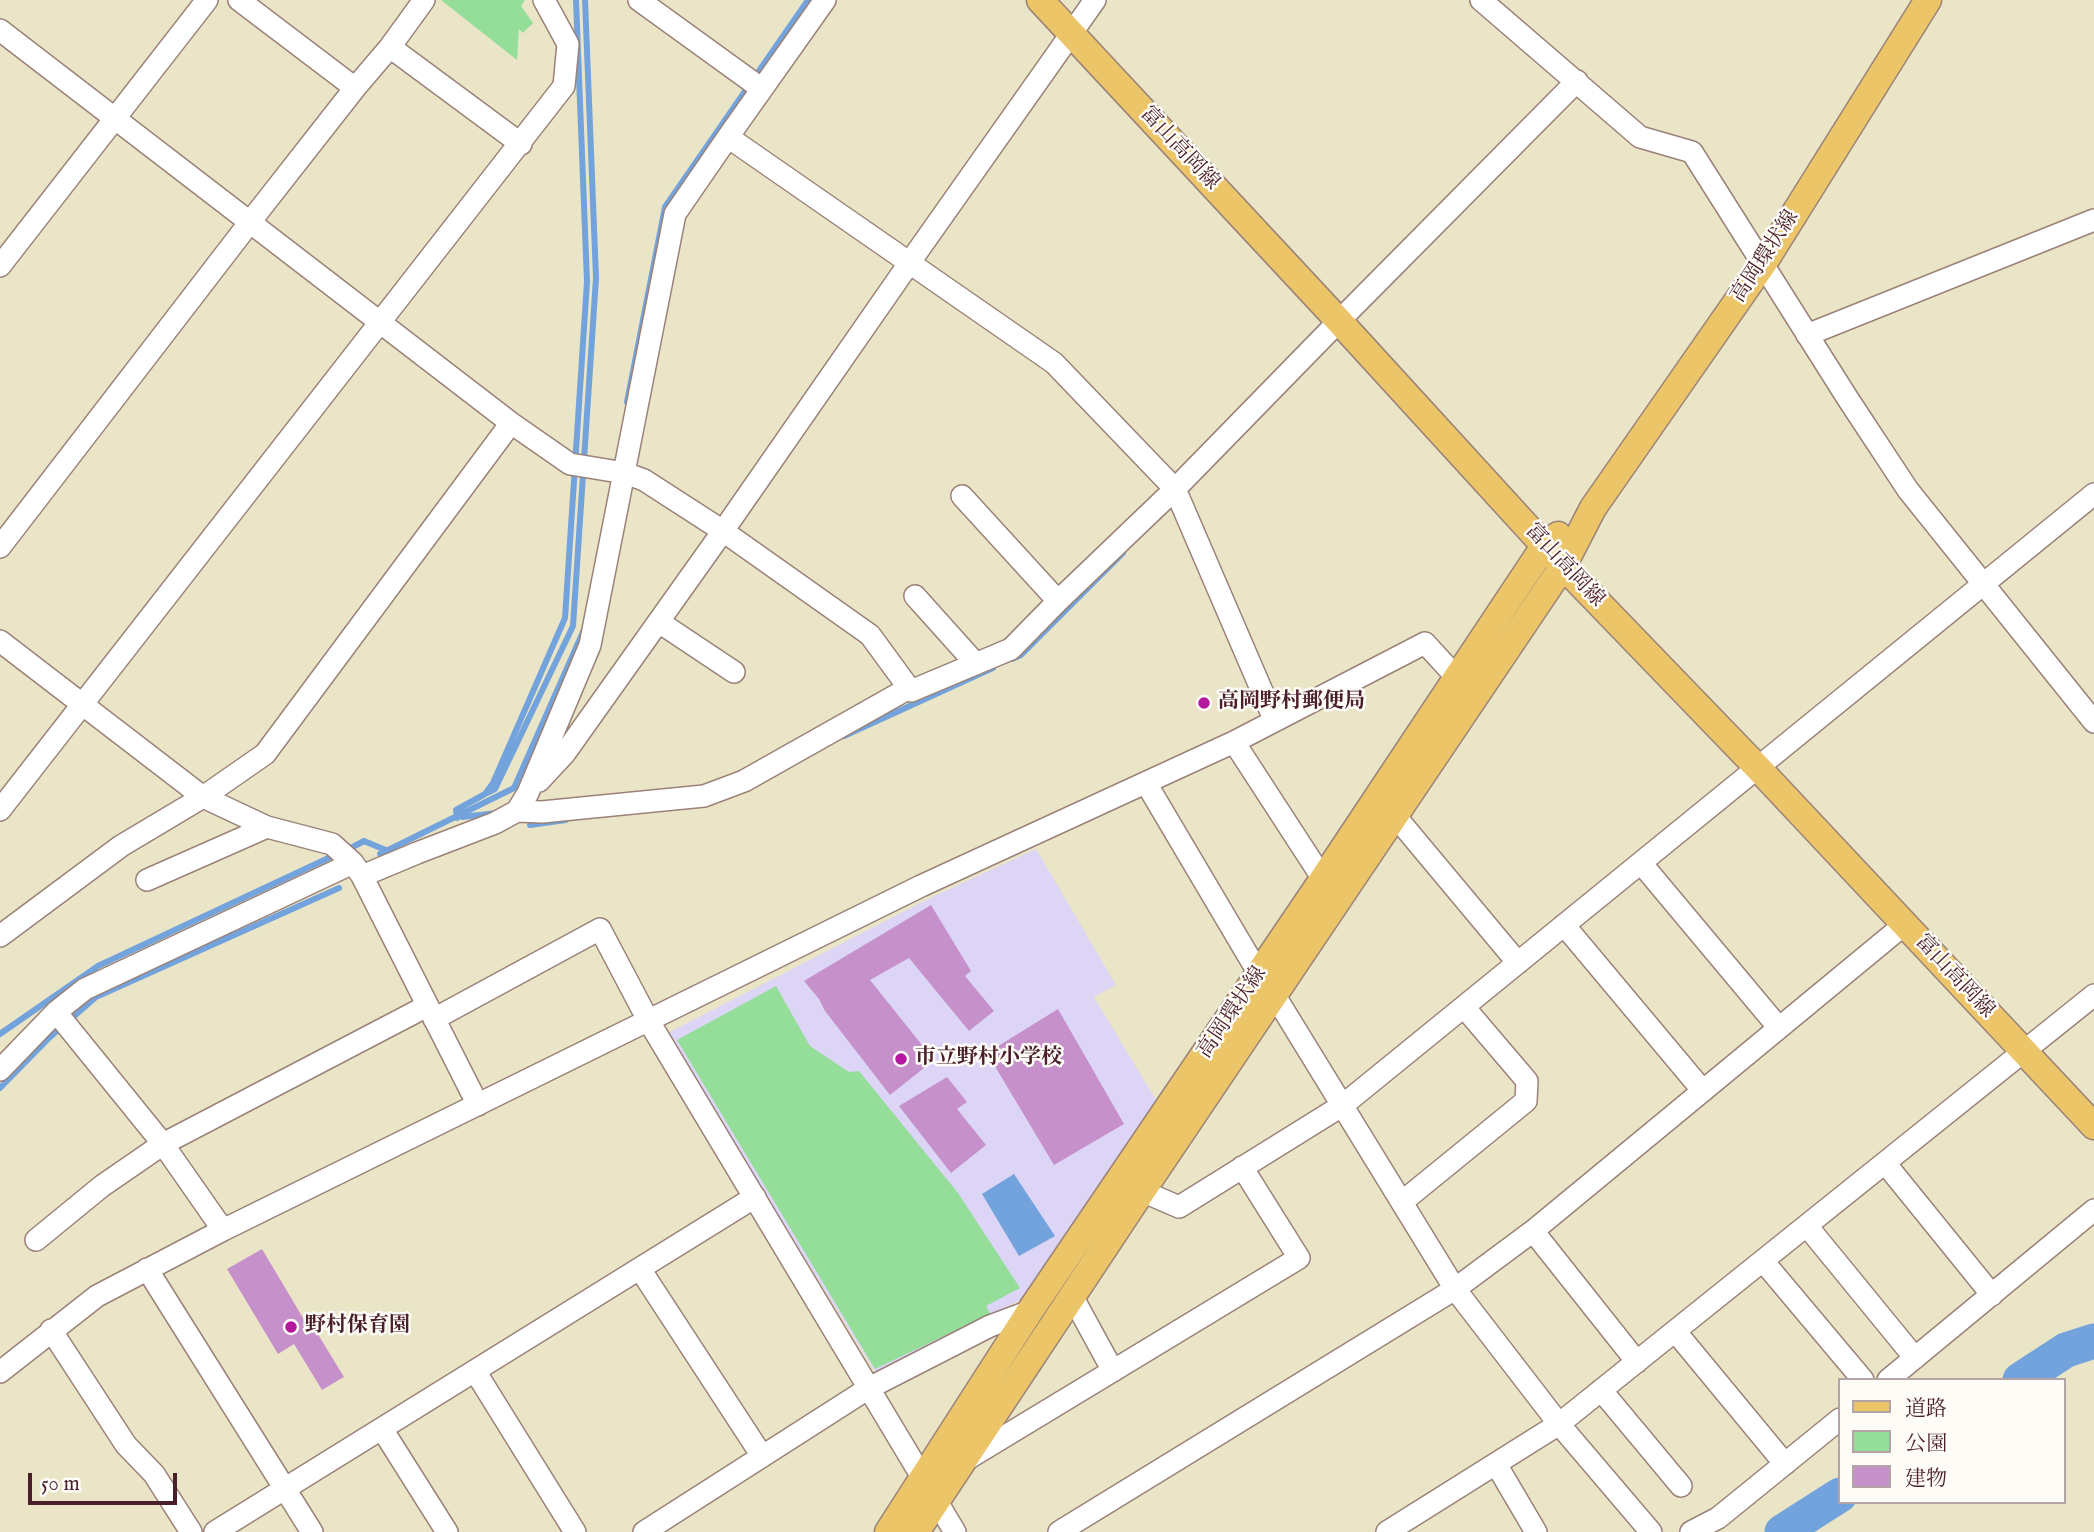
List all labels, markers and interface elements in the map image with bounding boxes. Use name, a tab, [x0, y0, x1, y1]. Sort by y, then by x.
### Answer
street label: 富山高岡線	[1134, 102, 1224, 196]
street label: 高岡環状線	[1727, 206, 1805, 308]
street label: 富山高岡線	[1519, 519, 1609, 613]
place label: 高岡野村郵便局	[1218, 690, 1365, 716]
marker: 高岡野村郵便局	[1196, 695, 1212, 711]
street label: 富山高岡線	[1909, 930, 1999, 1024]
street label: 高岡環状線	[1193, 962, 1273, 1064]
place label: 市立野村小学校	[915, 1046, 1062, 1072]
marker: 市立野村小学校	[893, 1051, 909, 1067]
place label: 野村保育園	[305, 1314, 410, 1340]
marker: 野村保育園	[283, 1319, 299, 1335]
legend	[1839, 1378, 2066, 1504]
text: 道路	[1905, 1396, 1947, 1423]
text: 公園	[1905, 1431, 1947, 1458]
scale bar	[32, 1458, 180, 1502]
text: 建物	[1905, 1466, 1947, 1493]
text: 50 m	[41, 1471, 80, 1498]

